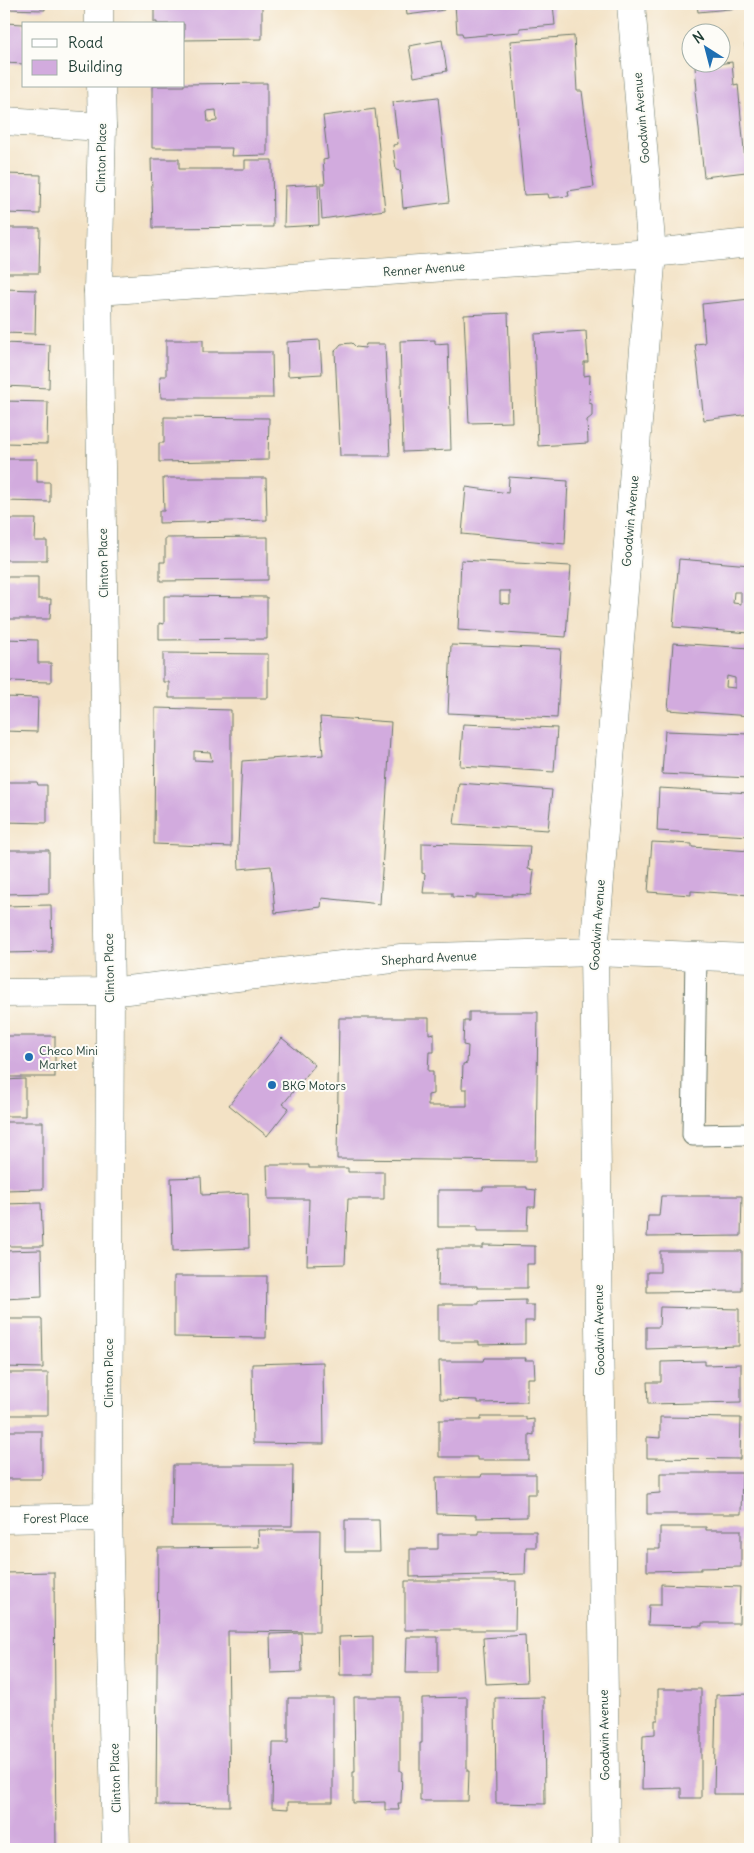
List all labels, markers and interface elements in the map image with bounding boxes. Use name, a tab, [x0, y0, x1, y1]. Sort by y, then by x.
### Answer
legend	[22, 22, 185, 88]
north arrow	[682, 22, 732, 72]
text: N	[689, 27, 708, 48]
text: Road	[68, 33, 103, 52]
text: Building	[68, 57, 123, 76]
street label: Goodwin Avenue	[630, 72, 652, 164]
street label: Clinton Place	[93, 123, 109, 193]
street label: Renner Avenue	[382, 259, 466, 279]
street label: Goodwin Avenue	[619, 475, 641, 567]
street label: Clinton Place	[95, 528, 111, 598]
street label: Goodwin Avenue	[586, 879, 608, 971]
street label: Clinton Place	[101, 933, 117, 1003]
street label: Shephard Avenue	[381, 948, 477, 968]
place label: Checo Mini Market	[39, 1043, 98, 1072]
marker: Checo Mini Market	[23, 1051, 35, 1063]
place label: BKG Motors	[282, 1078, 346, 1093]
marker: BKG Motors	[266, 1079, 278, 1091]
street label: Goodwin Avenue	[591, 1284, 607, 1376]
street label: Clinton Place	[101, 1338, 116, 1408]
street label: Forest Place	[23, 1510, 89, 1526]
street label: Goodwin Avenue	[596, 1689, 612, 1781]
street label: Clinton Place	[106, 1743, 124, 1813]

